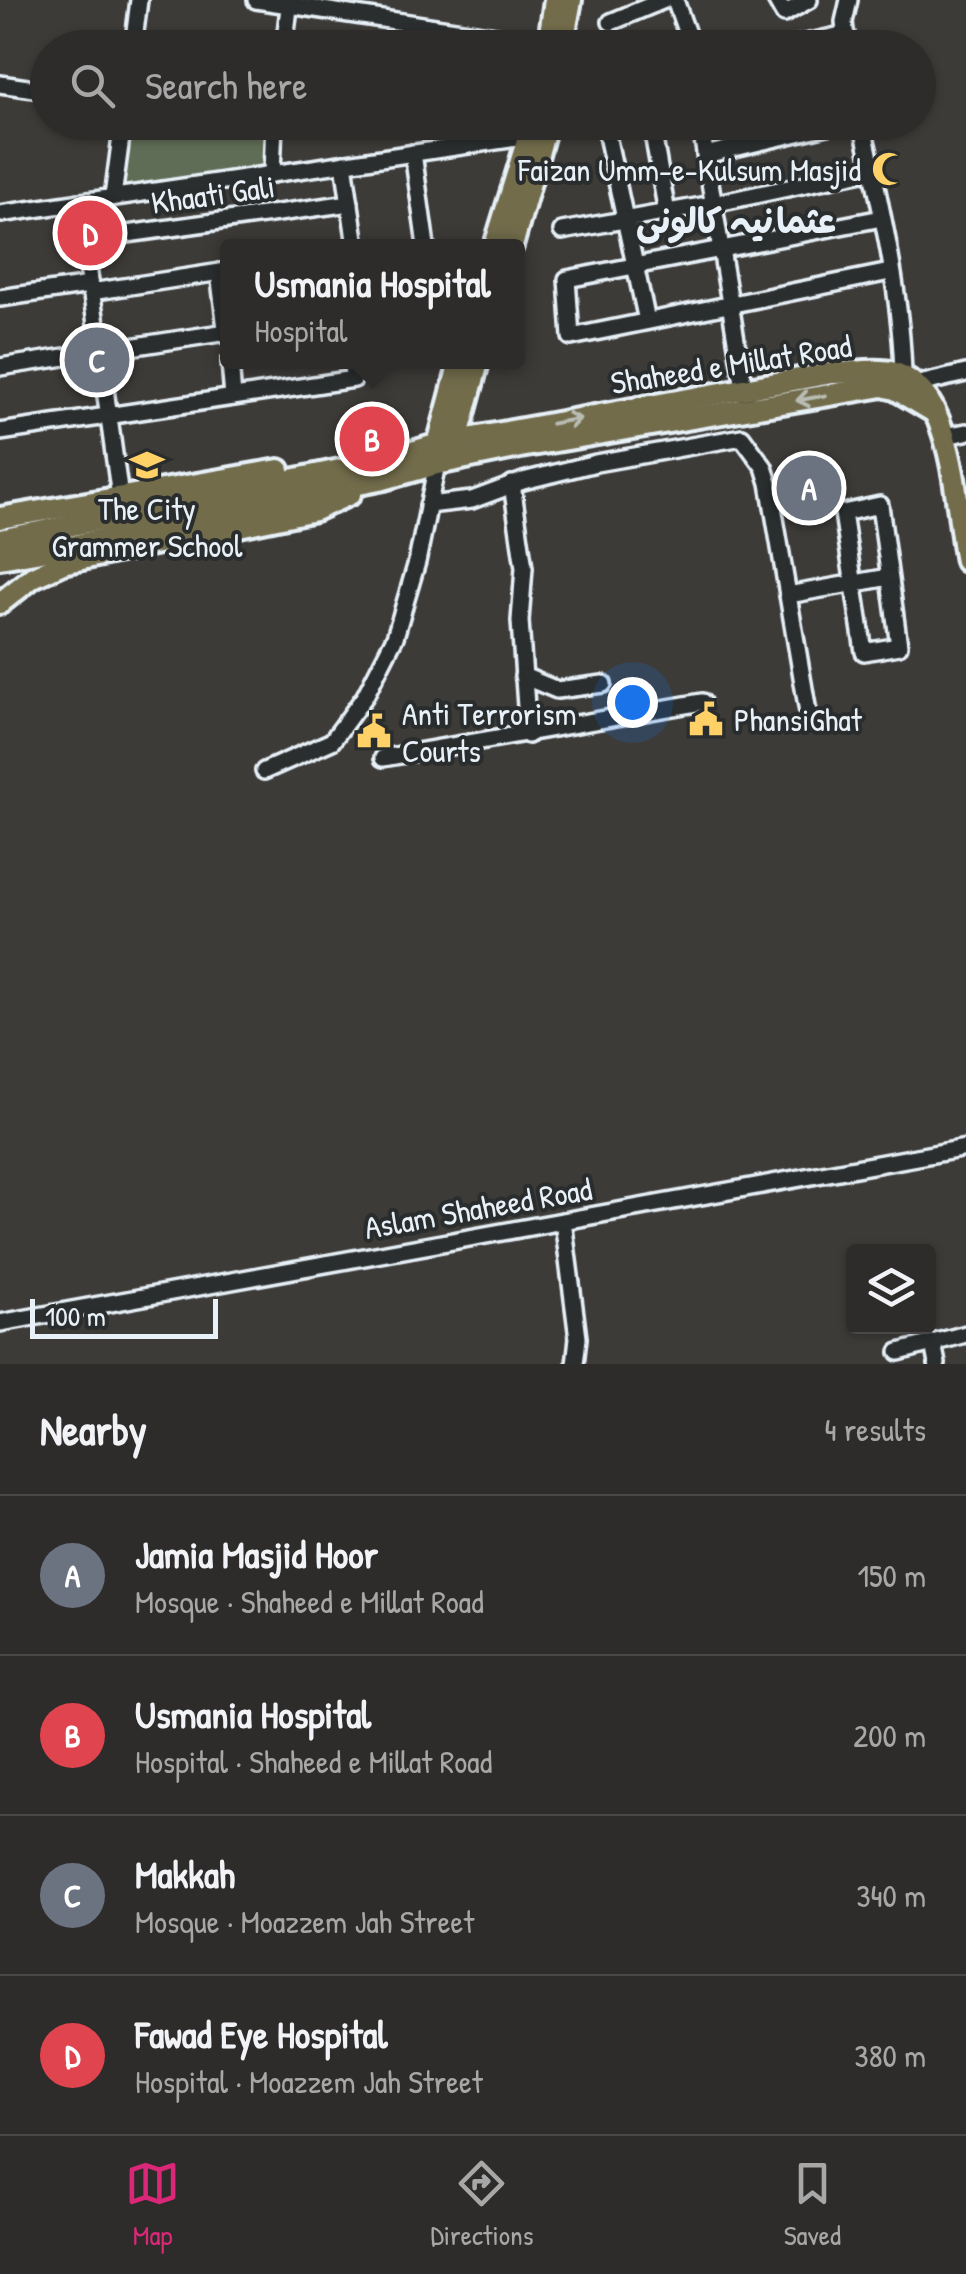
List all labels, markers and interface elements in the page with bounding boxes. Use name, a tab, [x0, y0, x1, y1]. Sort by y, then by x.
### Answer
search box	[30, 30, 936, 140]
icon: search	[65, 58, 120, 113]
text: Search here	[145, 59, 307, 111]
place label: Faizan Umm-e-Kulsum Masjid	[517, 148, 861, 191]
mosque icon: Faizan Umm-e-Kulsum Masjid	[870, 150, 908, 188]
street label: Khaati Gali	[148, 164, 278, 224]
pin: D	[58, 196, 122, 270]
district label: عثمانیہ کالونی	[636, 197, 836, 244]
popup	[220, 239, 525, 369]
text: Usmania Hospital	[254, 257, 491, 309]
text: Hospital	[254, 309, 348, 352]
pin: C	[64, 322, 130, 398]
street label: Shaheed e Millat Road	[608, 324, 854, 404]
one-way arrow	[795, 389, 828, 408]
pin: B	[340, 402, 404, 476]
one-way arrow	[549, 411, 581, 430]
school or university icon: The City Grammer School	[128, 446, 166, 484]
pin: A	[776, 450, 842, 526]
place label: The City Grammer School	[51, 487, 243, 567]
your location	[607, 677, 658, 728]
place label: Anti Terrorism Courts	[402, 692, 576, 772]
place label: PhansiGhat	[734, 698, 863, 741]
public building icon: PhansiGhat	[687, 700, 725, 738]
public building icon: Anti Terrorism Courts	[355, 712, 393, 750]
street label: Aslam Shaheed Road	[361, 1167, 595, 1249]
map controls	[846, 1244, 936, 1334]
button: layers	[846, 1244, 936, 1334]
scale bar	[30, 1294, 218, 1338]
text: 100 m	[45, 1297, 106, 1335]
text: Nearby	[40, 1401, 147, 1458]
text: 4 results	[825, 1408, 926, 1451]
text: Jamia Masjid Hoor	[135, 1528, 378, 1580]
text: A	[65, 1554, 80, 1597]
text: 150 m	[857, 1554, 926, 1597]
text: Mosque · Shaheed e Millat Road	[135, 1580, 484, 1623]
text: Usmania Hospital	[135, 1688, 371, 1740]
text: B	[64, 1714, 81, 1757]
text: 200 m	[853, 1714, 926, 1757]
text: Hospital · Shaheed e Millat Road	[135, 1740, 492, 1783]
text: Makkah	[135, 1848, 235, 1900]
text: C	[64, 1874, 81, 1917]
text: 340 m	[856, 1874, 926, 1917]
text: Mosque · Moazzem Jah Street	[135, 1900, 474, 1943]
text: Fawad Eye Hospital	[135, 2008, 388, 2060]
text: D	[65, 2034, 80, 2077]
text: 380 m	[854, 2034, 926, 2077]
text: Hospital · Moazzem Jah Street	[135, 2060, 483, 2103]
tab: Map	[125, 2156, 180, 2254]
tab: Directions	[430, 2156, 533, 2254]
tab: Saved	[784, 2156, 841, 2254]

